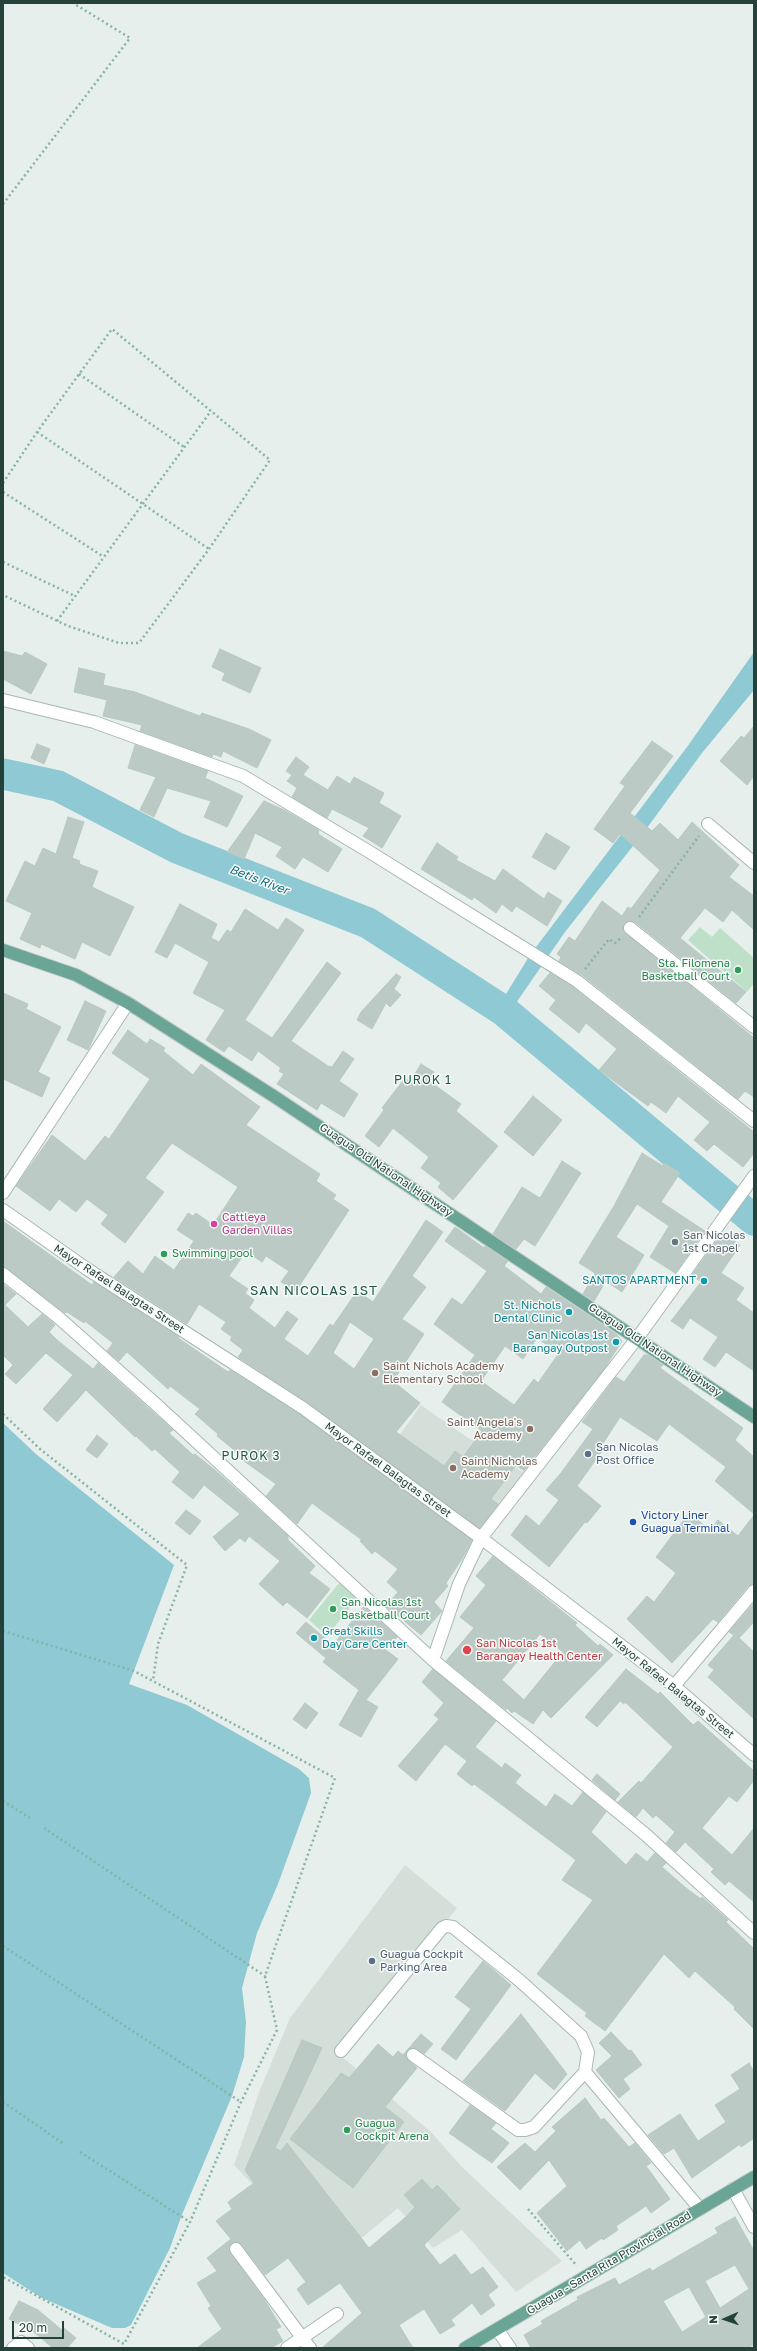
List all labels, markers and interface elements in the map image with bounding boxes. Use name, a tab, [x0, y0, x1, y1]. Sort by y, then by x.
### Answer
water label: Betis River	[228, 862, 290, 898]
place label: Sta. Filomena Basketball Court	[641, 957, 730, 983]
marker: Sta. Filomena Basketball Court	[733, 965, 743, 975]
district label: PUROK 1	[394, 1073, 452, 1087]
street label: Guagua Old National Highway	[317, 1121, 455, 1219]
place label: Cattleya Garden Villas	[222, 1211, 292, 1237]
marker: Cattleya Garden Villas	[209, 1219, 219, 1229]
place label: San Nicolas 1st Chapel	[683, 1229, 745, 1255]
marker: San Nicolas 1st Chapel	[670, 1237, 680, 1247]
street label: Mayor Rafael Balagtas Street	[51, 1242, 187, 1336]
place label: Swimming pool	[172, 1247, 253, 1261]
marker: Swimming pool	[159, 1249, 169, 1259]
place label: SANTOS APARTMENT	[582, 1274, 696, 1288]
marker: SANTOS APARTMENT	[699, 1276, 709, 1286]
district label: SAN NICOLAS 1ST	[250, 1283, 378, 1299]
place label: St. Nichols Dental Clinic	[494, 1299, 561, 1325]
street label: Guagua Old National Highway	[586, 1301, 724, 1399]
marker: St. Nichols Dental Clinic	[564, 1307, 574, 1317]
place label: San Nicolas 1st Barangay Outpost	[513, 1329, 608, 1355]
marker: San Nicolas 1st Barangay Outpost	[611, 1337, 621, 1347]
place label: Saint Nichols Academy Elementary School	[383, 1360, 504, 1386]
marker: Saint Nichols Academy Elementary School	[370, 1368, 380, 1378]
place label: Saint Angela's Academy	[447, 1416, 522, 1442]
street label: Mayor Rafael Balagtas Street	[322, 1420, 454, 1520]
marker: Saint Angela's Academy	[525, 1424, 535, 1434]
place label: San Nicolas Post Office	[596, 1441, 658, 1467]
district label: PUROK 3	[222, 1449, 280, 1463]
marker: San Nicolas Post Office	[583, 1449, 593, 1459]
place label: Saint Nicholas Academy	[461, 1455, 537, 1481]
marker: Saint Nicholas Academy	[448, 1463, 458, 1473]
place label: Victory Liner Guagua Terminal	[641, 1509, 730, 1535]
marker: Victory Liner Guagua Terminal	[628, 1517, 638, 1527]
place label: San Nicolas 1st Basketball Court	[341, 1596, 430, 1622]
marker: San Nicolas 1st Basketball Court	[328, 1604, 338, 1614]
place label: Great Skills Day Care Center	[322, 1625, 407, 1651]
marker: Great Skills Day Care Center	[309, 1633, 319, 1643]
street label: Mayor Rafael Balagtas Street	[609, 1635, 737, 1741]
place label: San Nicolas 1st Barangay Health Center	[476, 1637, 602, 1663]
marker: San Nicolas 1st Barangay Health Center	[461, 1644, 473, 1656]
place label: Guagua Cockpit Parking Area	[380, 1948, 463, 1974]
marker: Guagua Cockpit Parking Area	[367, 1956, 377, 1966]
place label: Guagua Cockpit Arena	[355, 2117, 429, 2143]
marker: Guagua Cockpit Arena	[342, 2125, 352, 2135]
street label: Guagua - Santa Rita Provincial Road	[525, 2209, 693, 2317]
north arrow	[705, 2299, 745, 2339]
scale bar	[14, 2313, 66, 2339]
text: N	[706, 2315, 719, 2324]
text: 20 m	[19, 2320, 47, 2335]

